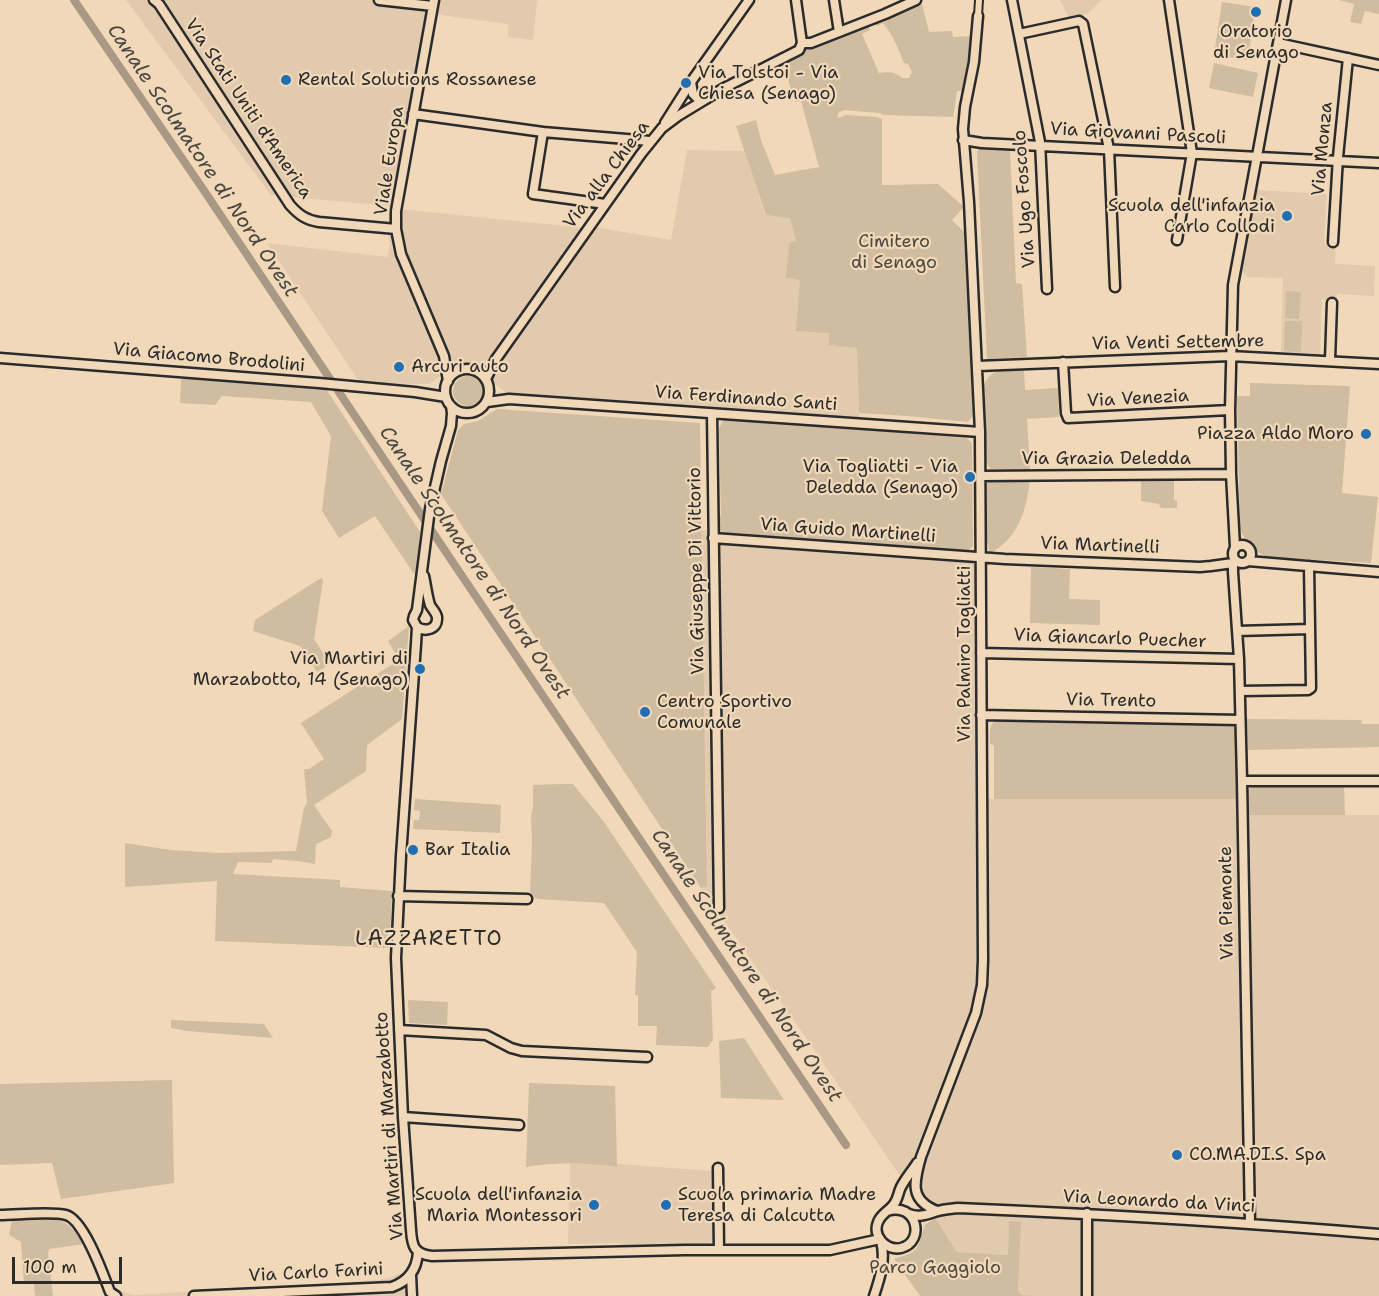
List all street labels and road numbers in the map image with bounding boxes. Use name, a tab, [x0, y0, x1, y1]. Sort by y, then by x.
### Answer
street label: Via Stati Uniti d'America	[180, 15, 316, 203]
street label: Via Monza	[1308, 101, 1338, 197]
street label: Viale Europa	[371, 105, 409, 217]
street label: Via alla Chiesa	[559, 117, 655, 233]
street label: Via Giovanni Pascoli	[1049, 119, 1227, 149]
street label: Via Ugo Foscolo	[1009, 129, 1041, 269]
street label: Via Venti Settembre	[1091, 331, 1265, 355]
street label: Via Giacomo Brodolini	[112, 339, 306, 377]
street label: Via Ferdinando Santi	[654, 382, 838, 416]
street label: Via Venezia	[1086, 386, 1190, 412]
street label: Via Grazia Deledda	[1021, 448, 1191, 470]
street label: Via Giuseppe Di Vittorio	[684, 467, 710, 675]
street label: Via Guido Martinelli	[759, 514, 937, 548]
street label: Via Martinelli	[1040, 533, 1160, 559]
street label: Via Palmiro Togliatti	[954, 565, 976, 743]
street label: Via Giancarlo Puecher	[1013, 625, 1207, 653]
street label: Via Trento	[1066, 689, 1156, 713]
street label: Via Piemonte	[1215, 846, 1239, 960]
street label: Via Martiri di Marzabotto	[371, 1011, 409, 1241]
street label: Via Leonardo da Vinci	[1062, 1186, 1256, 1218]
street label: Via Carlo Farini	[248, 1259, 384, 1287]

